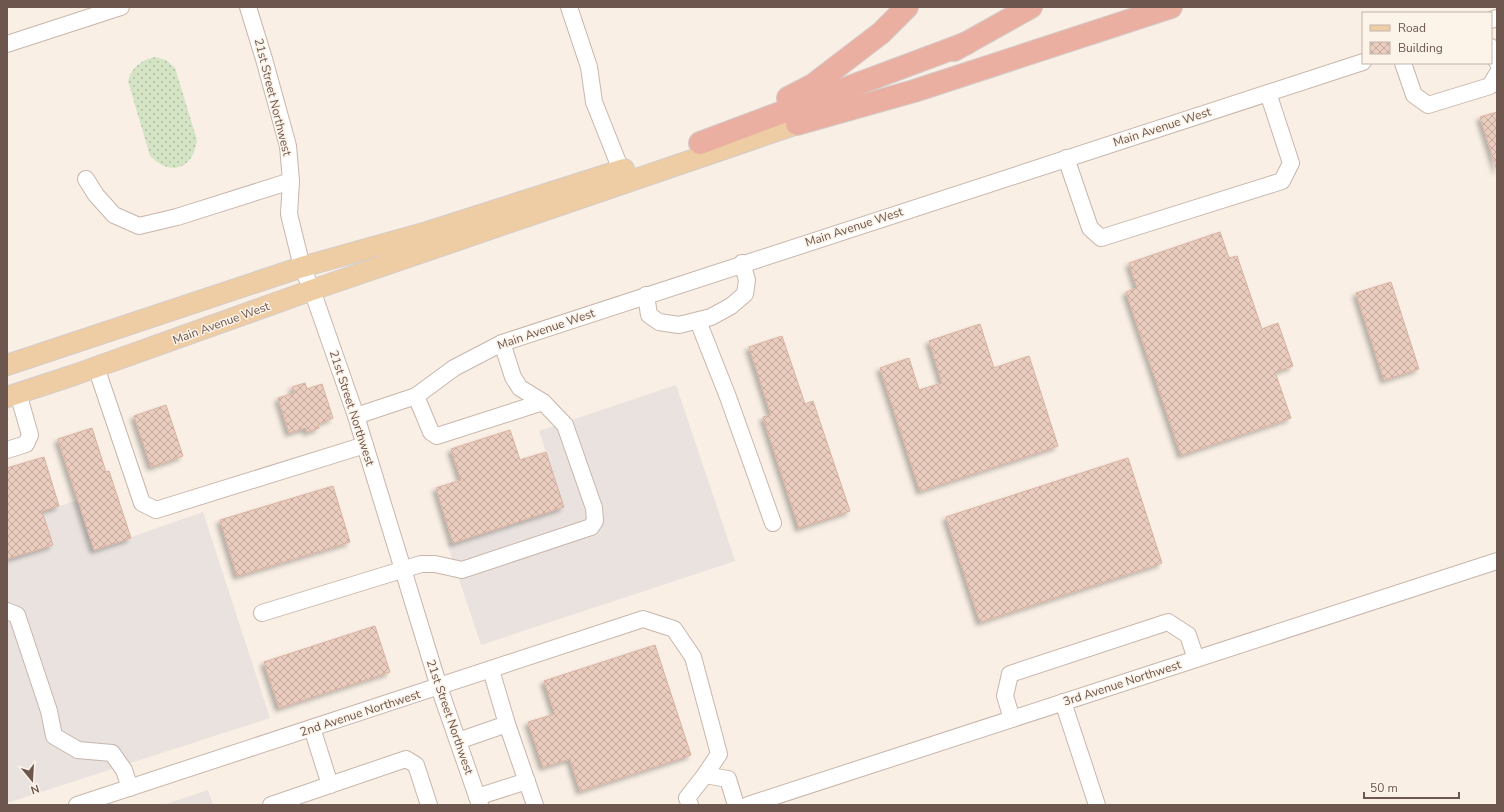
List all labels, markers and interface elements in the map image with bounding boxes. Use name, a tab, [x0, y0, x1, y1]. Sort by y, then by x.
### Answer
legend	[1362, 12, 1492, 64]
text: Road	[1398, 20, 1426, 36]
street label: 21st Street Northwest	[251, 37, 296, 158]
text: Building	[1398, 40, 1443, 56]
street label: Main Avenue West	[1111, 103, 1214, 150]
street label: Main Avenue West	[803, 203, 906, 250]
street label: Main Avenue West	[170, 298, 272, 348]
street label: Main Avenue West	[495, 305, 598, 353]
street label: 21st Street Northwest	[326, 348, 378, 469]
street label: 3rd Avenue Northwest	[1061, 656, 1184, 710]
street label: 21st Street Northwest	[423, 657, 477, 777]
street label: 2nd Avenue Northwest	[298, 686, 423, 740]
north arrow	[12, 760, 52, 800]
scale bar	[1364, 774, 1459, 800]
text: 50 m	[1370, 780, 1398, 796]
text: N	[29, 781, 41, 797]

